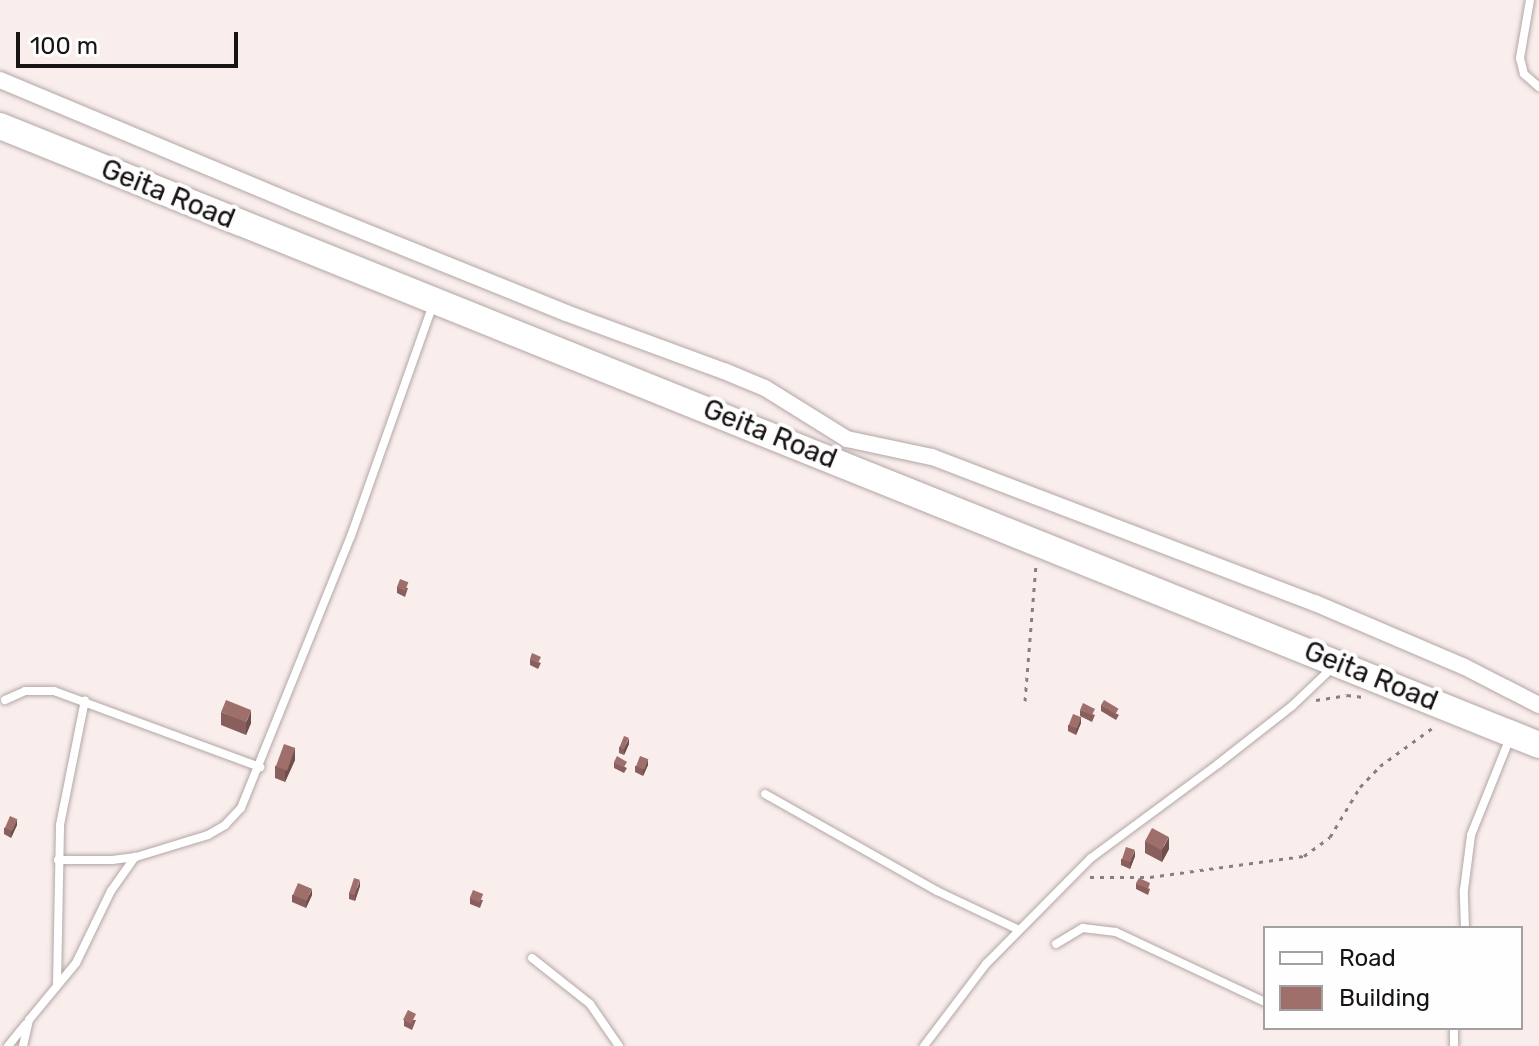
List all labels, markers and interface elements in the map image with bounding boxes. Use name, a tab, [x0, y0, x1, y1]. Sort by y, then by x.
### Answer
scale bar	[20, 16, 242, 66]
text: 100 m	[30, 32, 98, 60]
street label: Geita Road	[96, 152, 240, 236]
street label: Geita Road	[698, 392, 842, 476]
street label: Geita Road	[1299, 634, 1443, 718]
legend	[1263, 926, 1523, 1030]
text: Road	[1339, 944, 1396, 972]
text: Building	[1339, 984, 1430, 1012]

